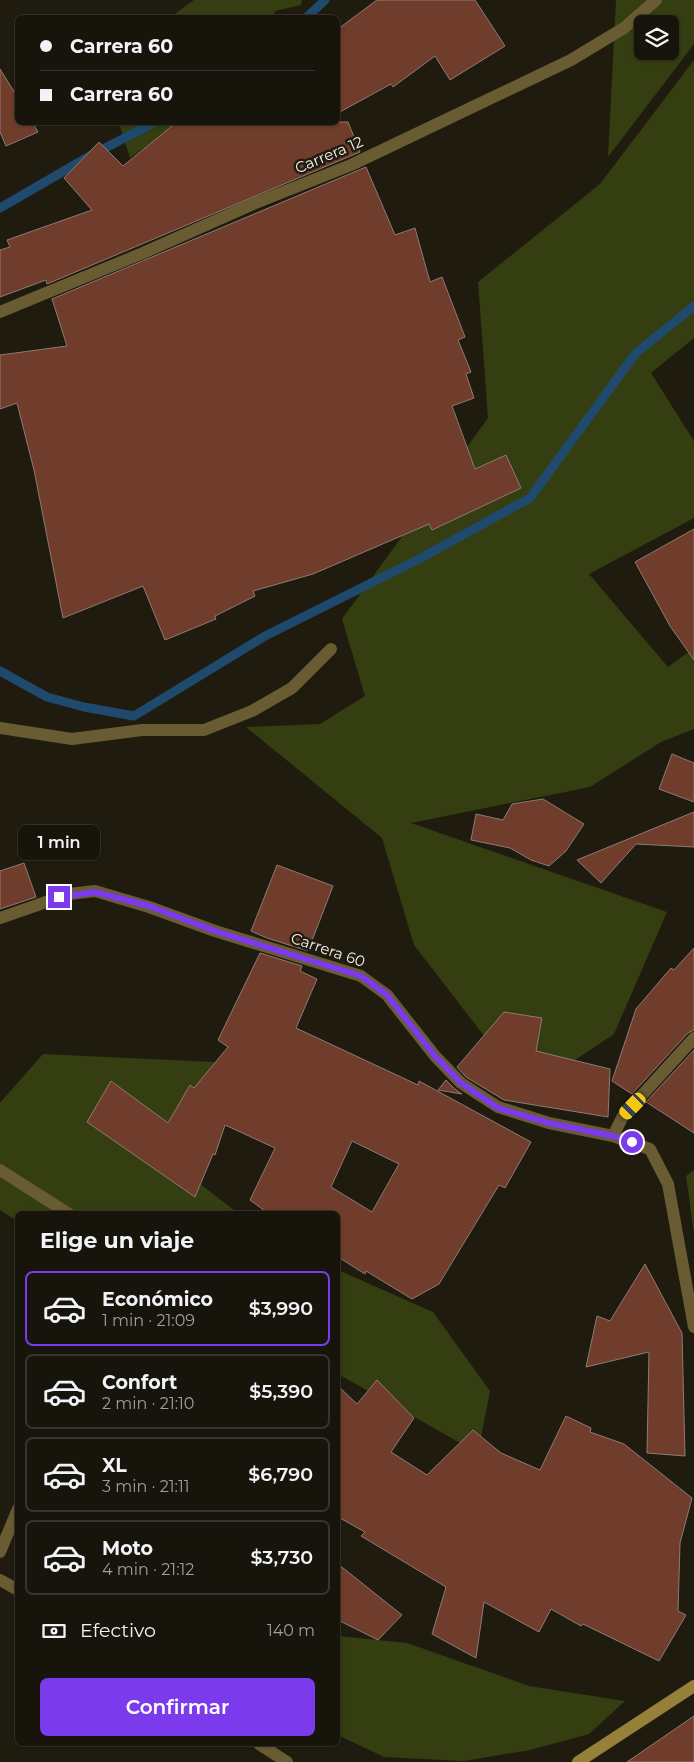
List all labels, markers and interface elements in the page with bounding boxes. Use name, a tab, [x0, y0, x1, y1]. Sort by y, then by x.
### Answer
map controls	[634, 15, 679, 60]
button: layers	[634, 15, 679, 60]
text: Carrera 60	[70, 35, 173, 58]
text: Carrera 60	[70, 83, 173, 106]
street label: Carrera 12	[292, 132, 366, 177]
callout: 1 min	[18, 824, 100, 860]
text: 1 min	[38, 833, 80, 852]
route end	[48, 886, 70, 908]
street label: Carrera 60	[288, 928, 368, 971]
car	[617, 1090, 648, 1122]
route start	[621, 1131, 643, 1153]
text: Elige un viaje	[40, 1227, 194, 1254]
icon: car	[42, 1286, 87, 1331]
text: Económico	[102, 1288, 213, 1311]
text: $3,990	[249, 1297, 313, 1320]
text: 1 min · 21:09	[102, 1311, 195, 1330]
icon: car	[42, 1369, 87, 1414]
text: Confort	[102, 1371, 177, 1394]
text: $5,390	[249, 1380, 313, 1403]
text: 2 min · 21:10	[102, 1394, 194, 1413]
icon: car	[42, 1452, 87, 1497]
text: XL	[102, 1454, 127, 1477]
text: $6,790	[248, 1463, 313, 1486]
text: 3 min · 21:11	[102, 1477, 190, 1496]
icon: car	[42, 1535, 87, 1580]
text: Moto	[102, 1537, 153, 1560]
text: $3,730	[250, 1546, 313, 1569]
text: 4 min · 21:12	[102, 1560, 194, 1579]
icon: cash	[40, 1617, 68, 1645]
text: Efectivo	[80, 1619, 156, 1642]
text: 140 m	[267, 1621, 315, 1640]
button: Confirmar	[40, 1678, 315, 1736]

